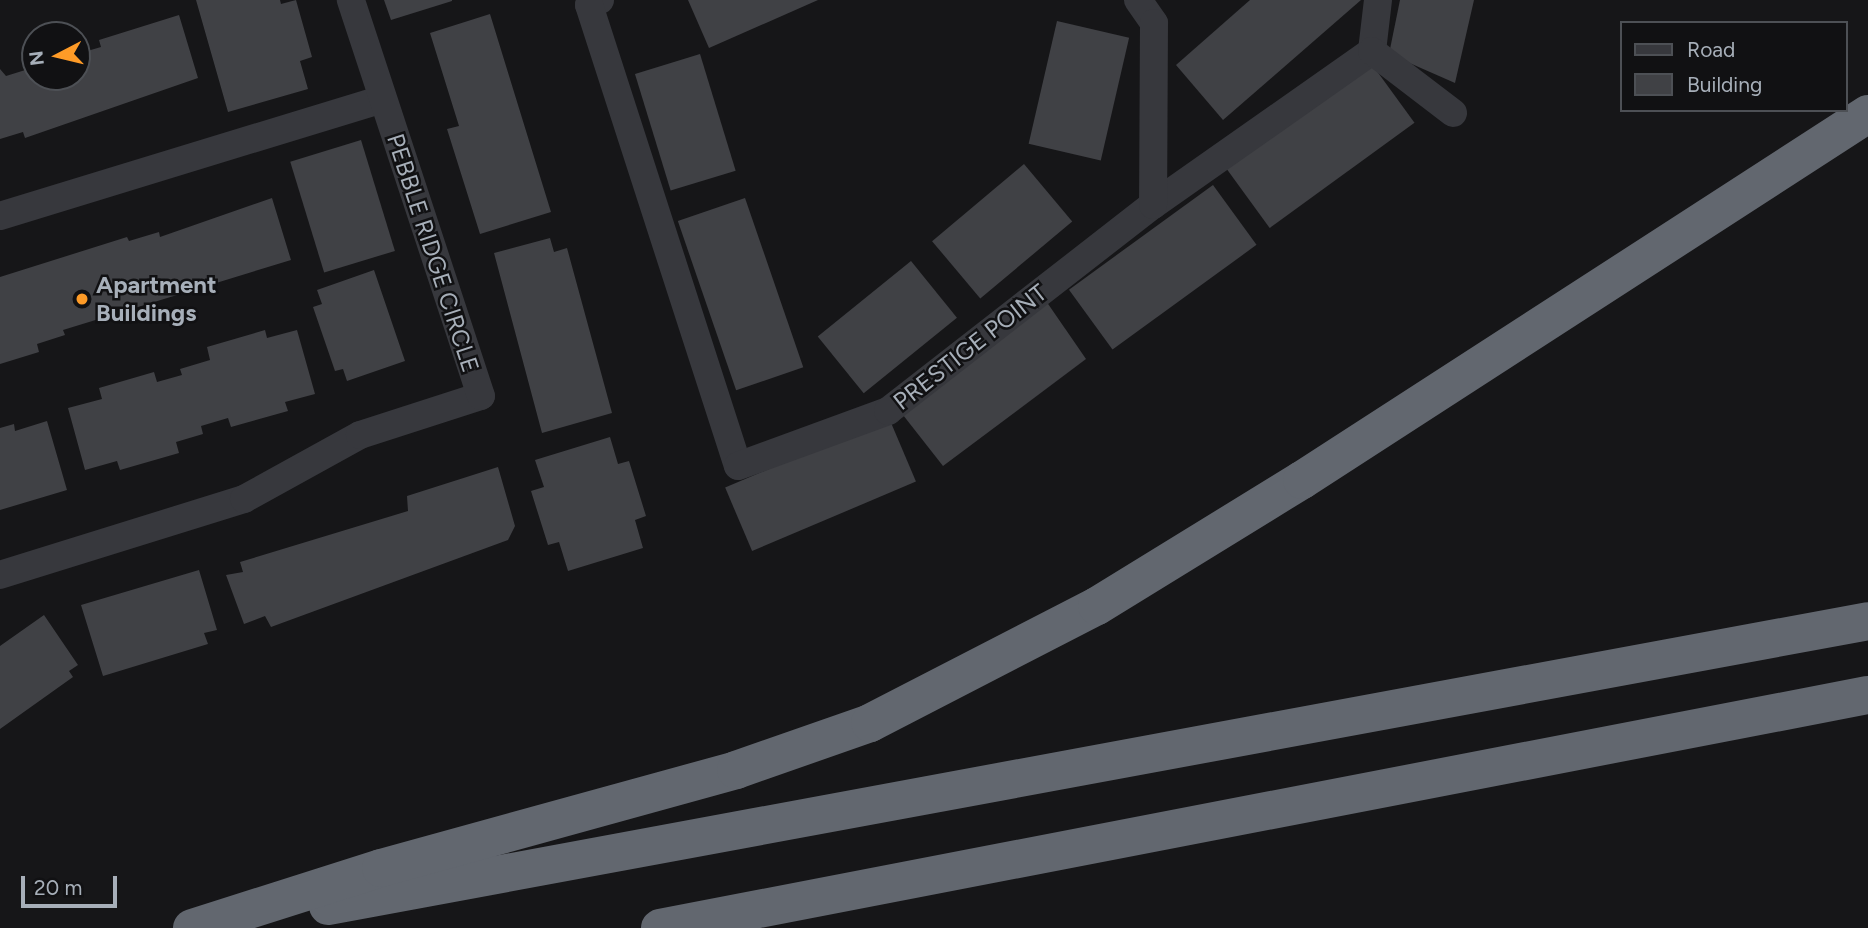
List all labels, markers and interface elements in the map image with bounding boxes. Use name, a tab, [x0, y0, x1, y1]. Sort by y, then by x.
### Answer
north arrow	[21, 21, 91, 91]
legend	[1619, 21, 1847, 112]
text: Road	[1687, 37, 1735, 62]
text: N	[24, 50, 49, 67]
text: Building	[1687, 72, 1762, 97]
street label: PEBBLE RIDGE CIRCLE	[381, 130, 485, 376]
place label: Apartment Buildings	[96, 271, 217, 327]
street label: PRESTIGE POINT	[888, 278, 1052, 416]
marker: Apartment Buildings	[74, 291, 90, 307]
scale bar	[24, 862, 121, 906]
text: 20 m	[34, 875, 82, 900]

